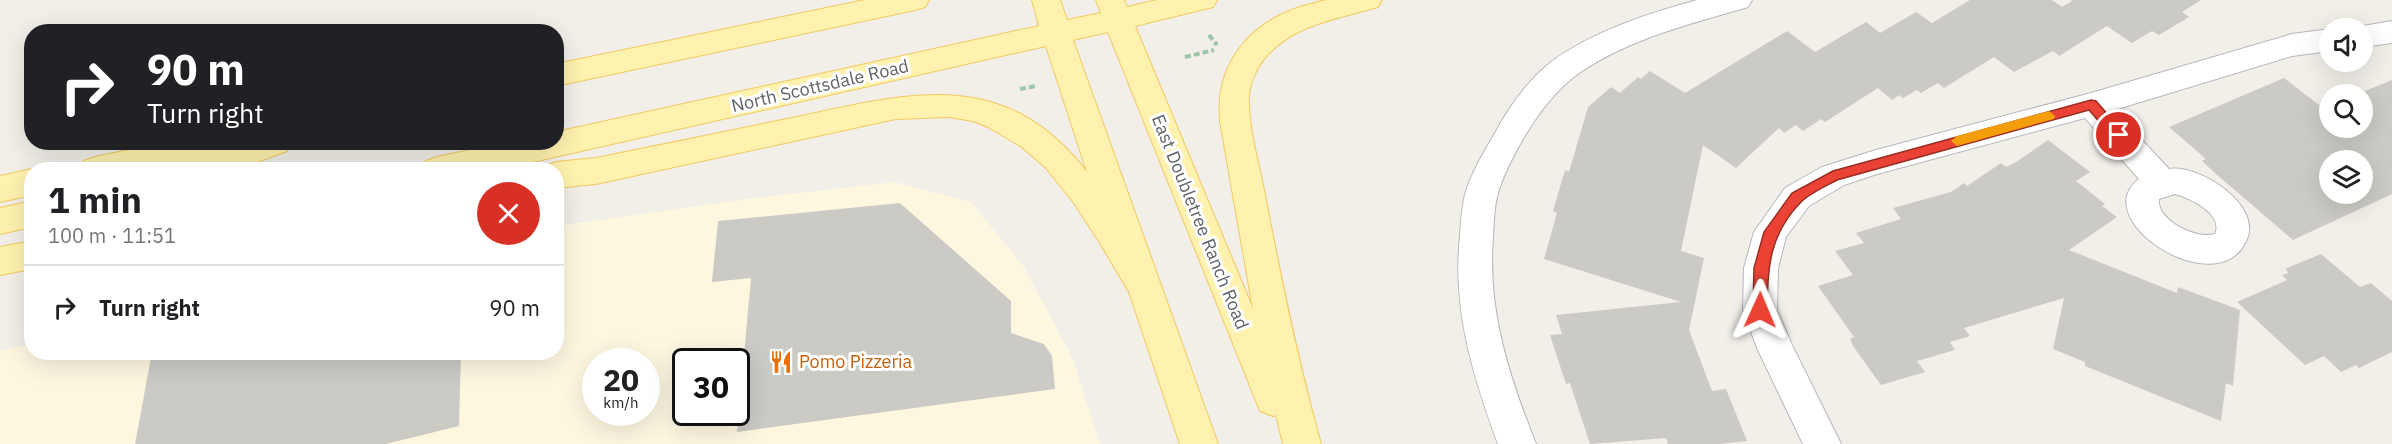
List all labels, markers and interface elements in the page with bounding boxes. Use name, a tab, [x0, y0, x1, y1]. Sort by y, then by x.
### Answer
map controls	[2319, 18, 2373, 204]
button: sound	[2319, 18, 2373, 72]
text: 90 m	[147, 42, 245, 97]
icon: right	[48, 48, 126, 126]
street label: North Scottsdale Road	[729, 54, 911, 117]
button: search	[2319, 84, 2373, 138]
text: Turn right	[147, 95, 264, 130]
pin	[2093, 109, 2144, 160]
street label: East Doubletree Ranch Road	[1147, 111, 1254, 333]
icon: arrive	[2102, 118, 2135, 151]
button: layers	[2319, 150, 2373, 204]
text: 1 min	[48, 176, 142, 223]
button: close	[477, 182, 540, 245]
text: 100 m · 11:51	[48, 222, 176, 249]
position arrow	[1728, 278, 1792, 342]
icon: right	[48, 291, 81, 324]
text: Turn right	[99, 293, 200, 322]
text: 90 m	[489, 293, 540, 322]
speed limit sign: 30	[672, 348, 750, 426]
restaurant icon: Pomo Pizzeria	[768, 349, 794, 375]
place label: Pomo Pizzeria	[799, 350, 913, 373]
text: 20	[603, 360, 639, 399]
text: km/h	[603, 393, 639, 412]

